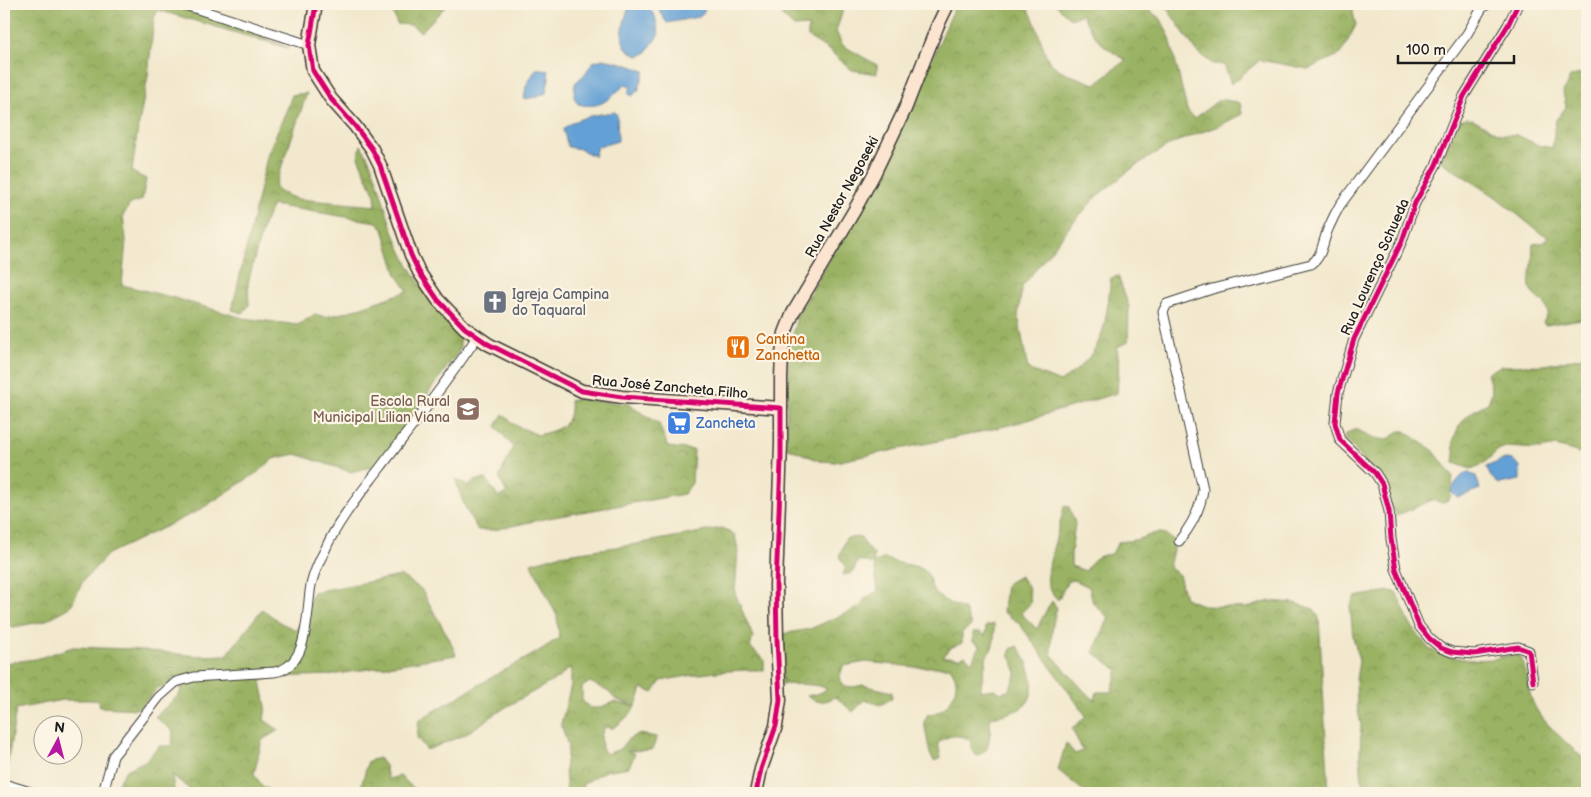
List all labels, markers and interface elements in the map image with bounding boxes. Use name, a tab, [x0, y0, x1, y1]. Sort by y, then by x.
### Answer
scale bar	[1398, 32, 1515, 64]
text: 100 m	[1406, 41, 1446, 60]
street label: Rua Nestor Negoseki	[802, 133, 882, 261]
street label: Rua Lourenço Schueda	[1337, 196, 1413, 338]
place label: Igreja Campina do Taquaral	[512, 286, 609, 319]
church icon: Igreja Campina do Taquaral	[482, 289, 508, 315]
place label: Cantina Zanchetta	[755, 331, 820, 364]
restaurant icon: Cantina Zanchetta	[725, 334, 751, 360]
street label: Rua José Zancheta Filho	[591, 372, 749, 402]
place label: Escola Rural Municipal Lilian Viana	[313, 393, 450, 426]
school or university icon: Escola Rural Municipal Lilian Viana	[455, 396, 481, 422]
supermarket icon: Zancheta	[666, 410, 692, 436]
place label: Zancheta	[695, 415, 756, 432]
north arrow	[32, 714, 82, 764]
text: N	[53, 719, 66, 737]

